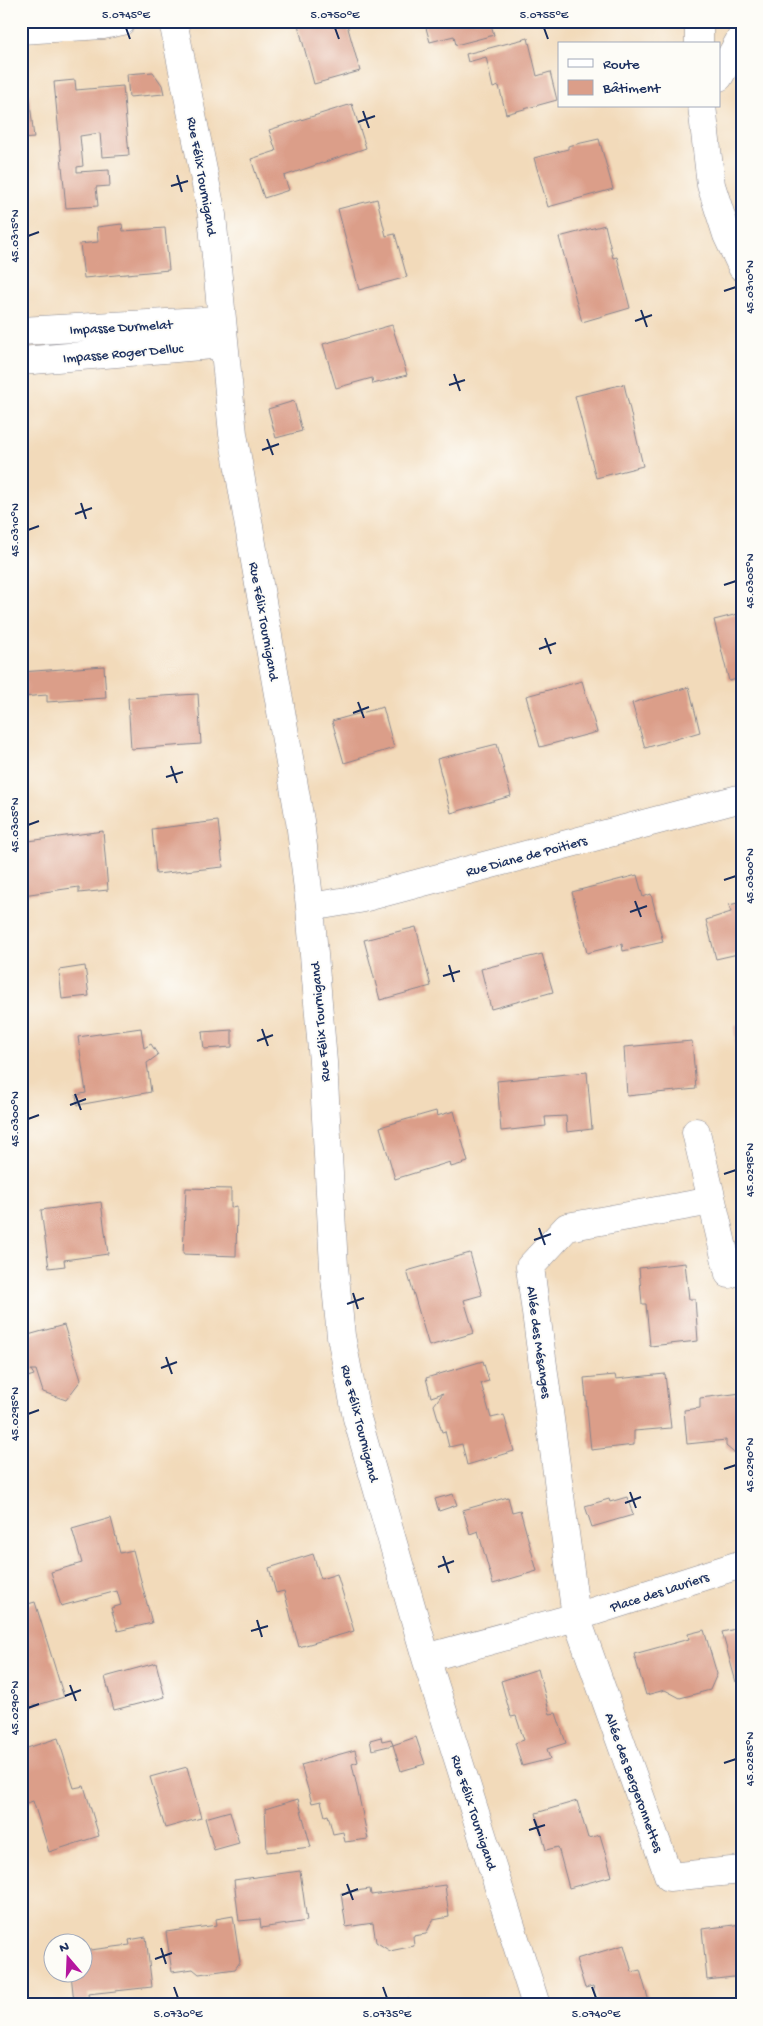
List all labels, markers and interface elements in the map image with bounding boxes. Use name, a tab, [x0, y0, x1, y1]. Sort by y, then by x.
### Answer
text: 5.0745°E	[102, 9, 151, 23]
text: 5.0750°E	[310, 9, 360, 23]
text: 5.0755°E	[520, 9, 569, 23]
legend	[558, 42, 720, 108]
text: Route	[603, 56, 640, 74]
text: Bâtiment	[602, 80, 662, 98]
street label: Rue Félix Tournigand	[182, 116, 220, 239]
text: 45.0315°N	[9, 209, 23, 263]
text: 45.0310°N	[744, 260, 758, 314]
street label: Impasse Durmelat	[69, 317, 174, 340]
street label: Impasse Roger Delluc	[62, 341, 185, 368]
text: 45.0310°N	[9, 503, 23, 557]
text: 45.0305°N	[744, 553, 758, 609]
street label: Rue Félix Tournigand	[244, 561, 282, 684]
text: 45.0305°N	[9, 797, 23, 853]
street label: Rue Diane de Poitiers	[464, 833, 590, 882]
text: 45.0300°N	[744, 848, 758, 904]
street label: Rue Félix Tournigand	[308, 959, 335, 1082]
text: 45.0300°N	[9, 1091, 23, 1147]
text: 45.0295°N	[744, 1143, 758, 1197]
street label: Allée des Mésanges	[521, 1285, 554, 1400]
street label: Rue Félix Tournigand	[336, 1363, 382, 1486]
text: 45.0295°N	[9, 1387, 23, 1441]
text: 45.0290°N	[744, 1438, 758, 1492]
street label: Place des Lauriers	[607, 1569, 712, 1618]
text: 45.0290°N	[9, 1681, 23, 1735]
street label: Allée des Bergeronnettes	[599, 1711, 666, 1856]
text: 45.0285°N	[744, 1732, 758, 1786]
street label: Rue Félix Tournigand	[446, 1753, 500, 1874]
north arrow	[42, 1934, 92, 1984]
text: N	[57, 1939, 72, 1958]
text: 5.0730°E	[153, 2008, 203, 2022]
text: 5.0735°E	[363, 2008, 412, 2022]
text: 5.0740°E	[572, 2008, 621, 2022]

